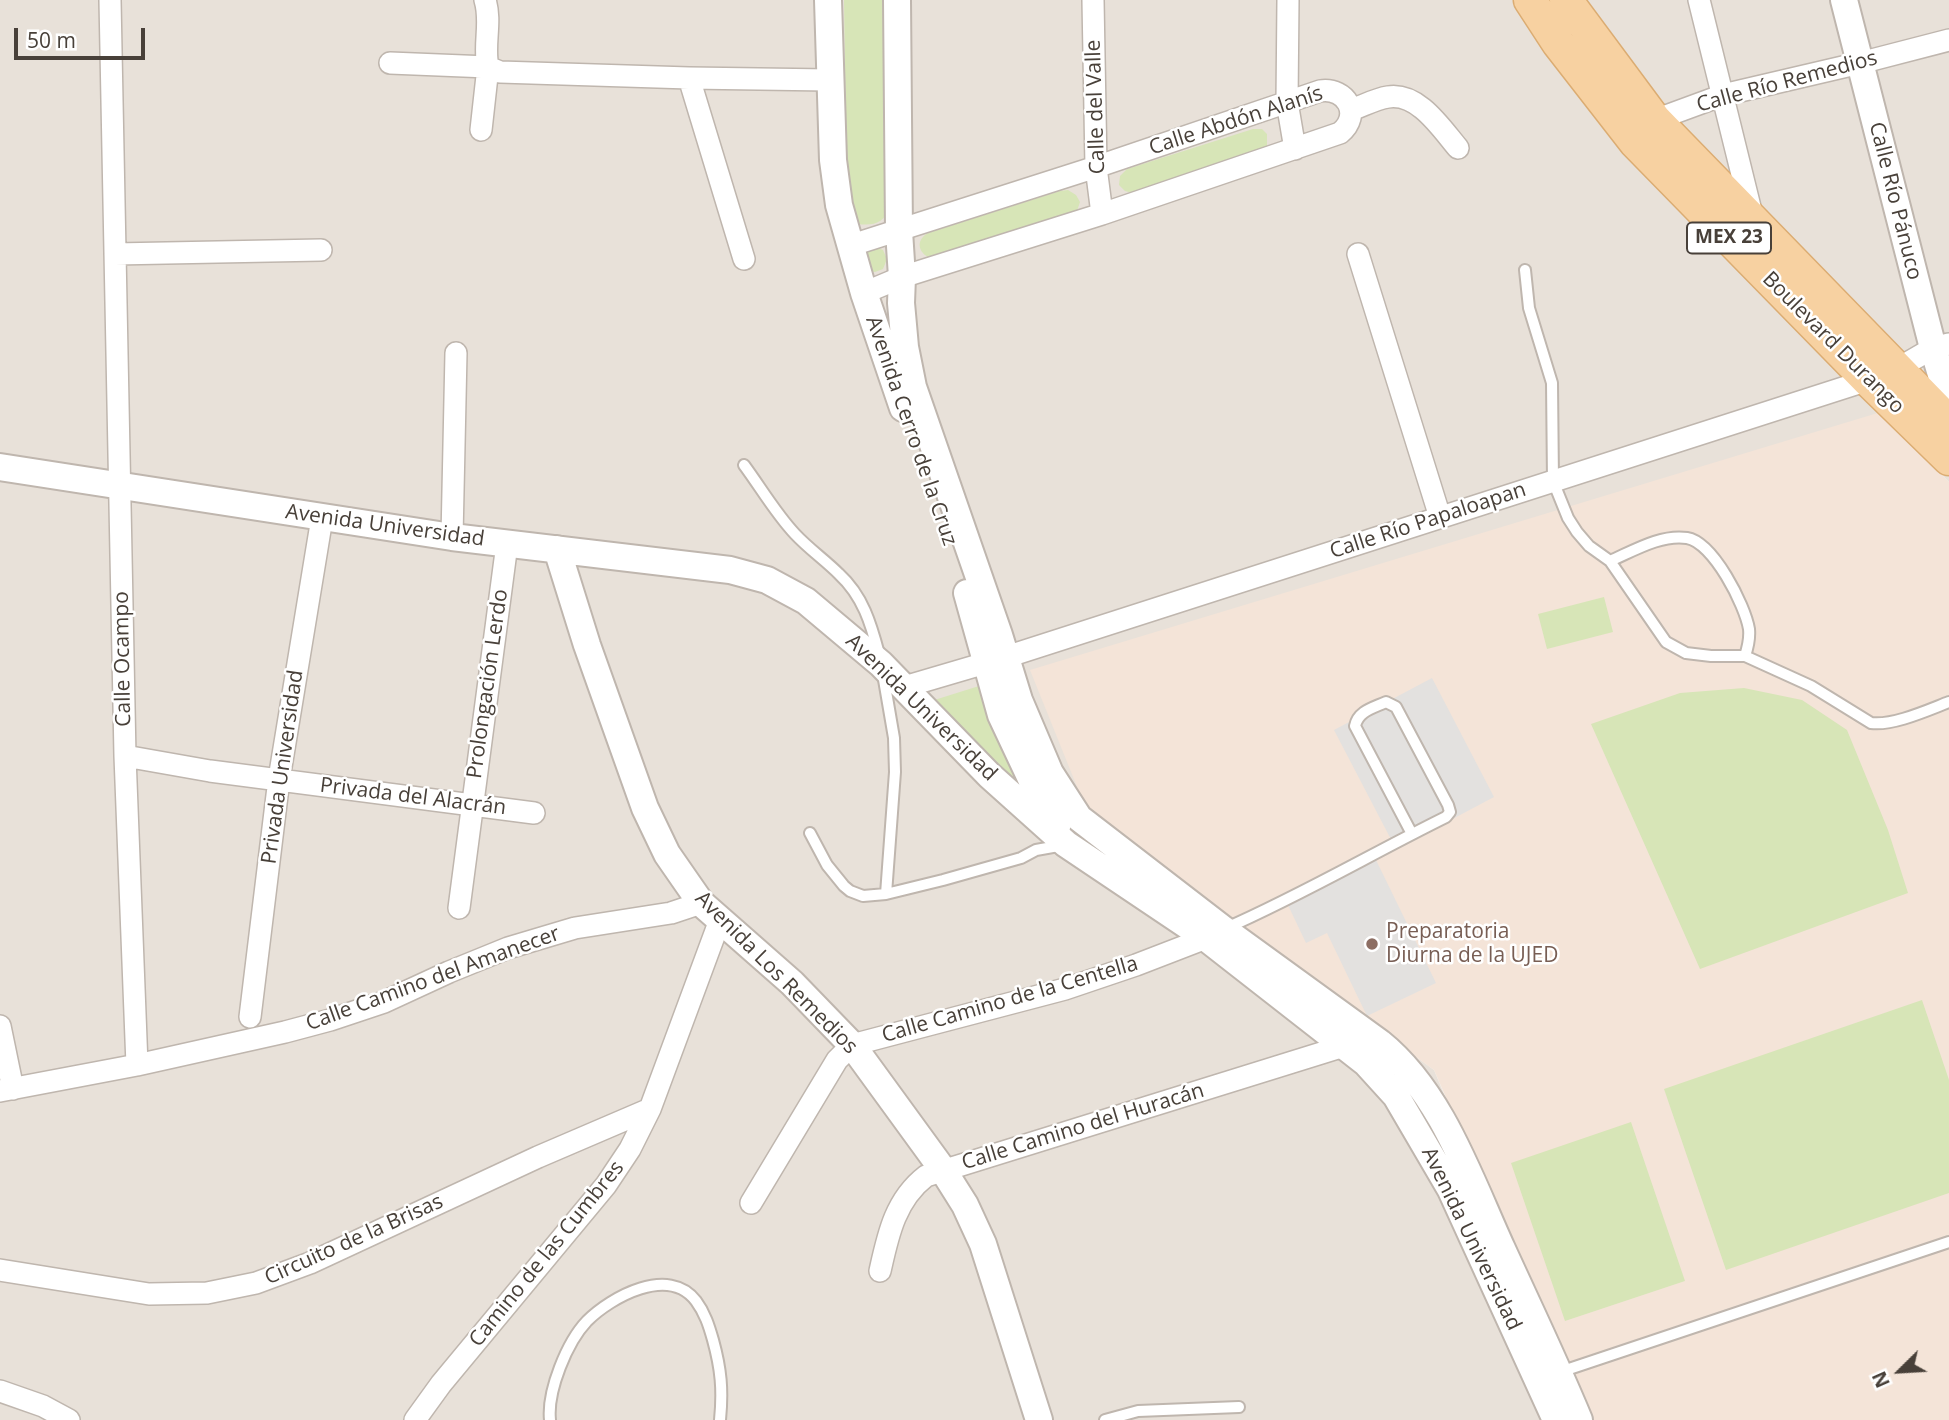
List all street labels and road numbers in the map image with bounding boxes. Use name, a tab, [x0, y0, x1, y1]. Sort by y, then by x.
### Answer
street label: Calle del Valle	[1081, 39, 1111, 175]
street label: Calle Río Remedios	[1694, 46, 1880, 118]
street label: Calle Abdón Alanís	[1146, 81, 1326, 161]
street label: Calle Río Pánuco	[1863, 119, 1927, 283]
road number: MEX 23	[1687, 222, 1771, 254]
street label: Boulevard Durango	[1757, 267, 1909, 419]
street label: Avenida Cerro de la Cruz	[860, 313, 962, 549]
street label: Calle Río Papaloapan	[1327, 477, 1529, 565]
street label: Avenida Universidad	[284, 500, 486, 552]
street label: Prolongación Lerdo	[462, 588, 514, 780]
street label: Calle Ocampo	[109, 591, 137, 727]
street label: Avenida Universidad	[840, 629, 1002, 787]
street label: Privada Universidad	[257, 668, 309, 866]
street label: Privada del Alacrán	[318, 773, 508, 821]
street label: Avenida Los Remedios	[689, 886, 863, 1060]
street label: Calle Camino del Amanecer	[303, 921, 563, 1037]
street label: Calle Camino de la Centella	[879, 951, 1141, 1049]
street label: Calle Camino del Huracán	[959, 1078, 1207, 1176]
street label: Avenida Universidad	[1416, 1143, 1526, 1335]
street label: Camino de las Cumbres	[464, 1156, 630, 1352]
street label: Circuito de la Brisas	[261, 1189, 447, 1291]

